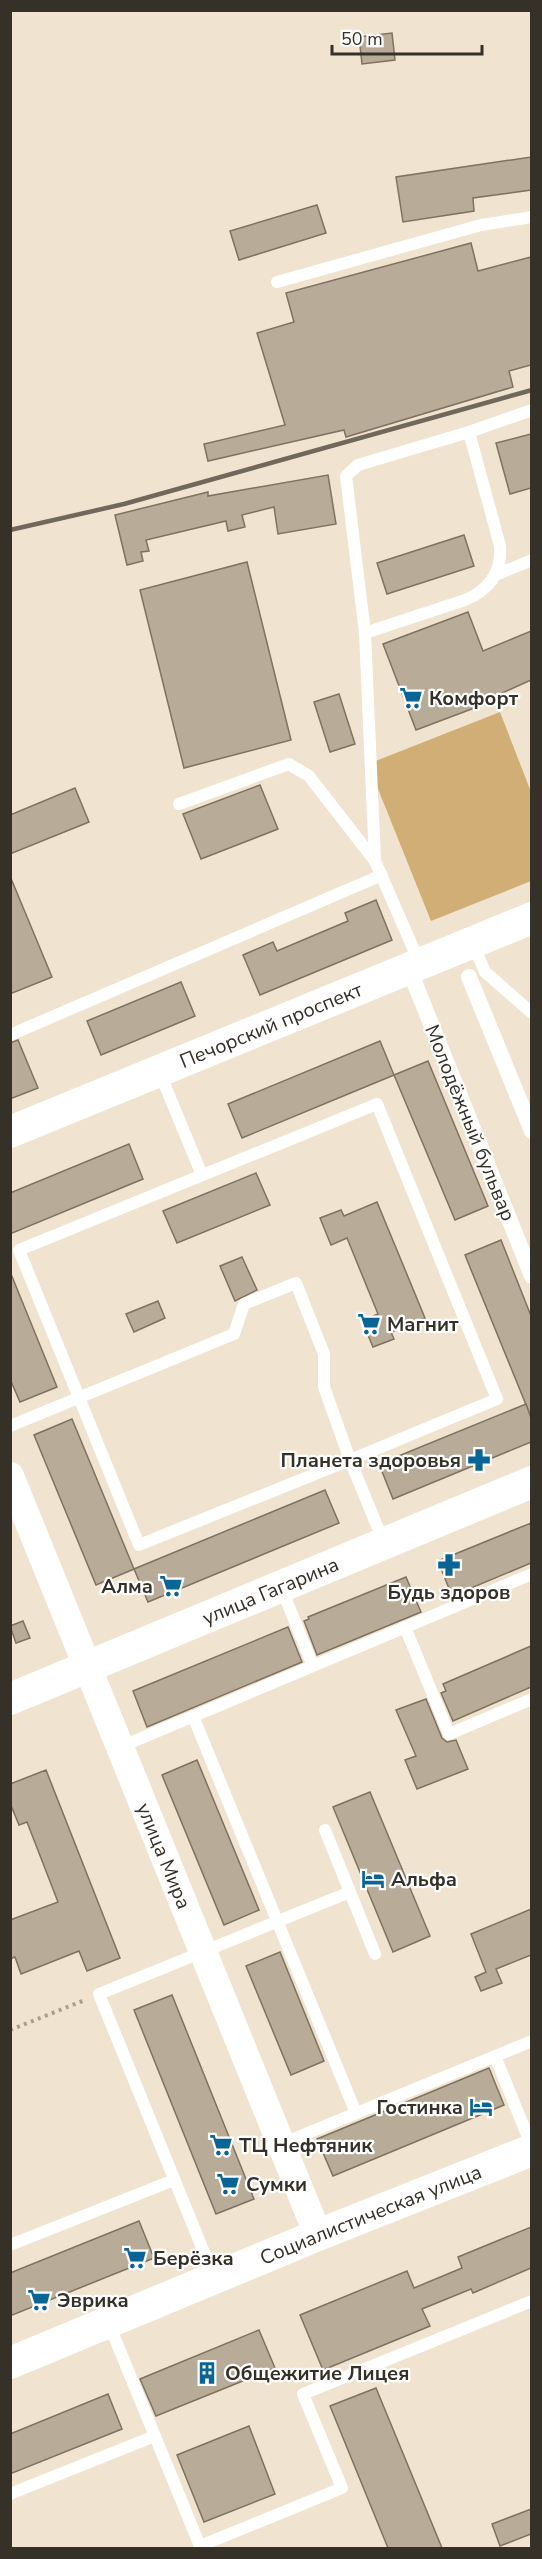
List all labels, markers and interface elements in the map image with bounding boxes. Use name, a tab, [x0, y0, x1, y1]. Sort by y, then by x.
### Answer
scale bar	[332, 18, 482, 56]
text: 50 m	[341, 27, 383, 51]
supermarket icon: Комфорт	[398, 685, 424, 711]
place label: Комфорт	[429, 685, 519, 712]
street label: Печорский проспект	[176, 976, 366, 1075]
street label: Молодёжный бульвар	[418, 1021, 522, 1225]
supermarket icon: Магнит	[356, 1311, 382, 1337]
place label: Магнит	[387, 1311, 459, 1338]
place label: Планета здоровья	[280, 1447, 461, 1474]
pharmacy icon: Планета здоровья	[466, 1447, 492, 1473]
street label: улица Гагарина	[198, 1550, 343, 1631]
pharmacy icon: Будь здоров	[436, 1552, 462, 1578]
place label: Алма	[101, 1573, 153, 1600]
supermarket icon: Алма	[158, 1573, 184, 1599]
place label: Будь здоров	[388, 1579, 510, 1606]
street label: улица Мира	[131, 1799, 198, 1913]
hotel icon: Альфа	[360, 1866, 386, 1892]
place label: Альфа	[391, 1866, 457, 1893]
place label: Гостинка	[377, 2094, 463, 2121]
hotel icon: Гостинка	[468, 2094, 494, 2120]
supermarket icon: ТЦ Нефтяник	[208, 2132, 234, 2158]
place label: ТЦ Нефтяник	[239, 2132, 373, 2159]
street label: Социалистическая улица	[256, 2158, 485, 2271]
supermarket icon: Сумки	[215, 2171, 241, 2197]
place label: Сумки	[246, 2171, 307, 2198]
supermarket icon: Берёзка	[122, 2245, 148, 2271]
place label: Берёзка	[153, 2245, 234, 2272]
supermarket icon: Эврика	[26, 2287, 52, 2313]
place label: Эврика	[57, 2287, 129, 2314]
building icon: Общежитие Лицея	[194, 2360, 220, 2386]
place label: Общежитие Лицея	[225, 2360, 409, 2387]

